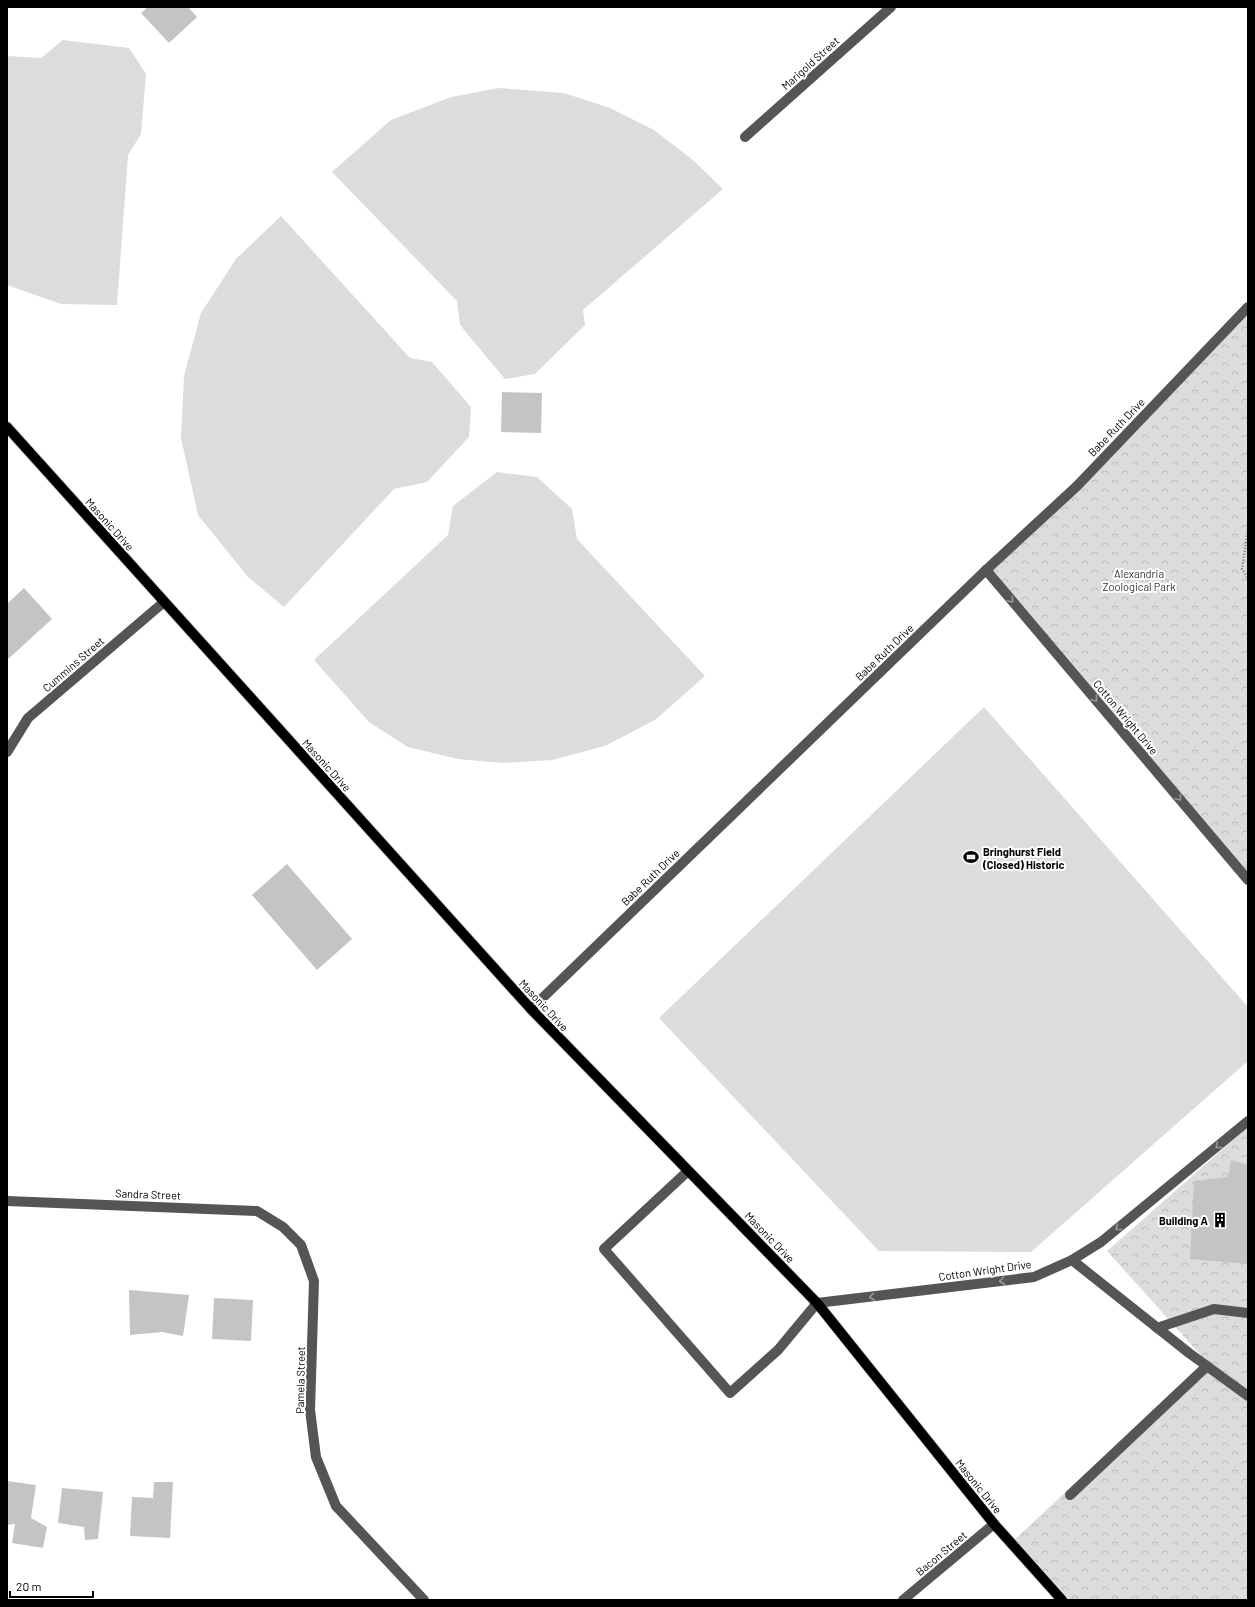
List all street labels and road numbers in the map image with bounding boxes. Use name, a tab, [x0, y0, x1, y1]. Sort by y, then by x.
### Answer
street label: Marigold Street	[779, 34, 841, 92]
street label: Babe Ruth Drive	[1085, 395, 1147, 459]
street label: Masonic Drive	[83, 495, 137, 553]
street label: Babe Ruth Drive	[852, 621, 916, 683]
street label: Cummins Street	[40, 634, 106, 694]
street label: Cotton Wright Drive	[1091, 677, 1161, 757]
street label: Masonic Drive	[300, 736, 354, 794]
street label: Babe Ruth Drive	[618, 846, 682, 908]
street label: Masonic Drive	[517, 976, 571, 1034]
street label: Sandra Street	[115, 1186, 181, 1202]
street label: Masonic Drive	[742, 1209, 798, 1265]
street label: Cotton Wright Drive	[938, 1257, 1032, 1283]
street label: Pamela Street	[293, 1346, 307, 1414]
street label: Masonic Drive	[953, 1456, 1005, 1516]
street label: Bacon Street	[913, 1528, 969, 1578]

